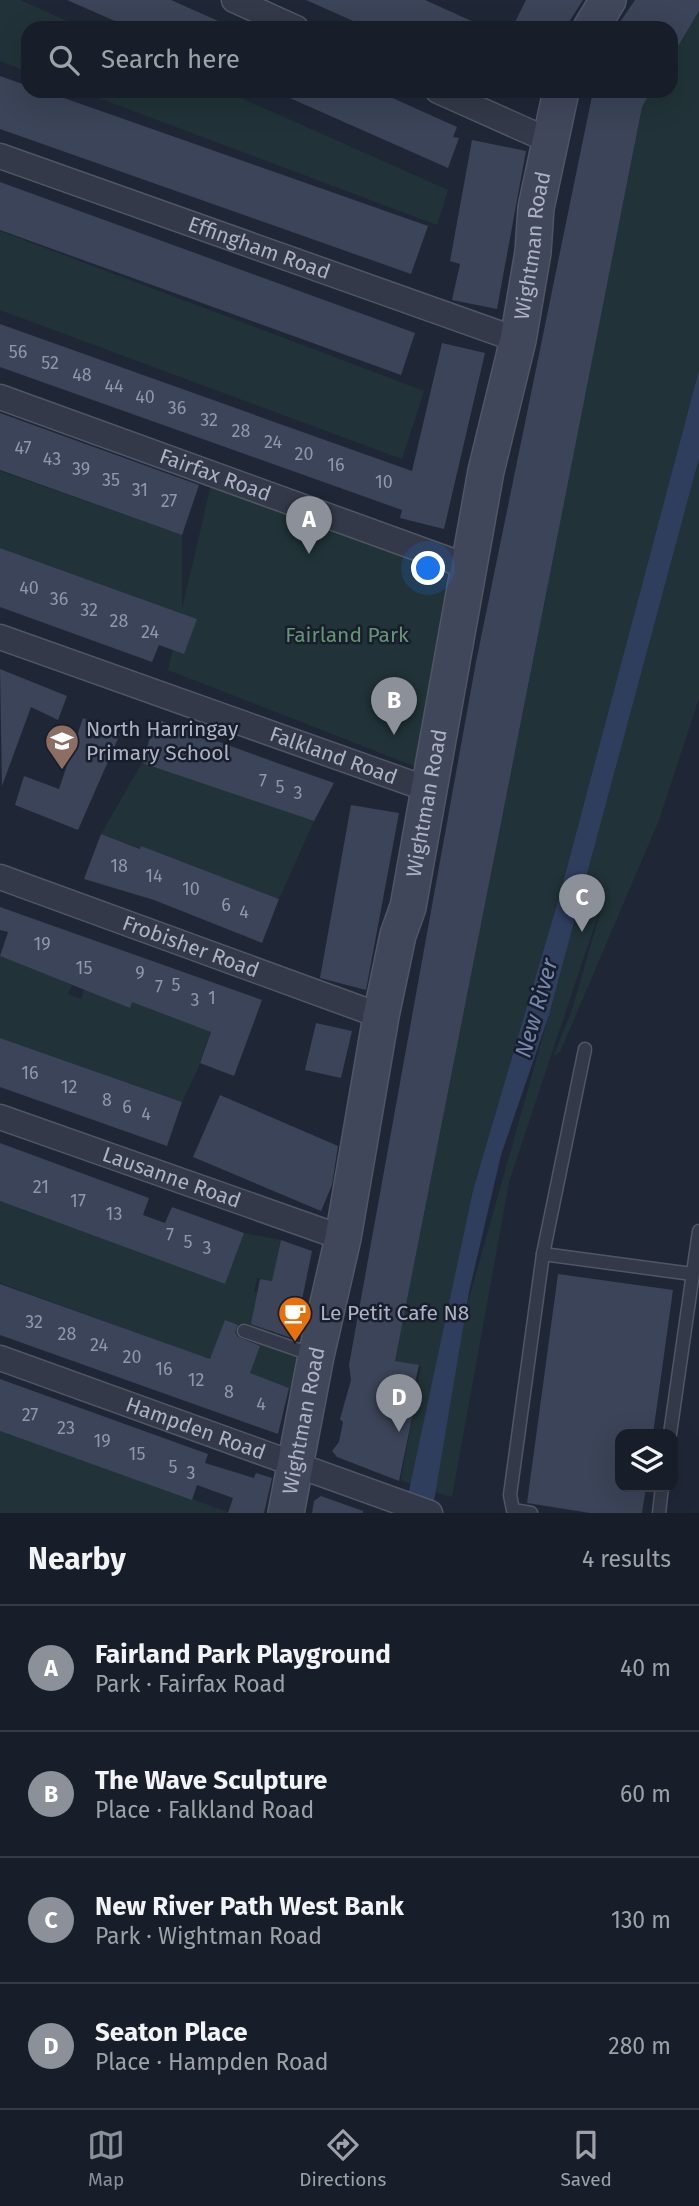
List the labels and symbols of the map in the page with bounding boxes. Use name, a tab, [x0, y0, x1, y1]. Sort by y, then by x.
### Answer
street label: Wightman Road	[509, 169, 556, 322]
street label: Effingham Road	[185, 211, 334, 285]
house number: 56	[9, 341, 27, 363]
house number: 52	[41, 352, 59, 374]
house number: 48	[72, 364, 92, 386]
house number: 44	[104, 375, 124, 397]
house number: 40	[135, 386, 155, 408]
house number: 36	[168, 397, 186, 419]
house number: 32	[200, 409, 218, 431]
house number: 28	[232, 420, 250, 442]
house number: 24	[264, 431, 282, 453]
house number: 47	[14, 437, 32, 459]
street label: Fairfax Road	[156, 443, 275, 507]
house number: 20	[295, 443, 313, 465]
house number: 43	[43, 448, 61, 470]
house number: 16	[327, 454, 345, 476]
house number: 39	[72, 458, 90, 480]
house number: 35	[102, 469, 120, 491]
house number: 10	[375, 471, 393, 493]
house number: 31	[132, 479, 148, 501]
house number: 27	[161, 490, 177, 512]
pin: A	[286, 496, 332, 554]
your location	[411, 551, 445, 585]
house number: 40	[19, 577, 39, 599]
house number: 36	[50, 588, 68, 610]
house number: 32	[80, 599, 98, 621]
house number: 28	[110, 610, 128, 632]
house number: 24	[141, 621, 159, 643]
park label: Fairland Park	[285, 622, 409, 648]
pin: B	[371, 677, 417, 735]
place label: North Harringay Primary School	[86, 716, 239, 766]
street label: Falkland Road	[266, 721, 401, 790]
school or university icon: North Harringay Primary School	[43, 722, 81, 771]
street label: Wightman Road	[401, 727, 453, 879]
house number: 7	[259, 770, 267, 792]
house number: 5	[275, 776, 285, 798]
house number: 3	[294, 782, 302, 804]
house number: 18	[110, 855, 128, 877]
house number: 14	[145, 865, 163, 887]
pin: C	[559, 874, 605, 932]
house number: 10	[182, 878, 200, 900]
house number: 6	[221, 894, 231, 916]
house number: 4	[239, 901, 249, 923]
street label: Frobisher Road	[119, 910, 263, 983]
house number: 19	[33, 933, 51, 955]
water label: New River	[509, 954, 564, 1061]
house number: 15	[76, 957, 92, 979]
house number: 9	[135, 962, 145, 984]
house number: 5	[171, 974, 181, 996]
house number: 7	[155, 976, 163, 998]
house number: 1	[208, 987, 216, 1009]
house number: 3	[191, 989, 199, 1011]
house number: 16	[21, 1062, 39, 1084]
house number: 12	[61, 1076, 77, 1098]
house number: 8	[102, 1089, 112, 1111]
house number: 6	[122, 1096, 132, 1118]
house number: 4	[141, 1103, 151, 1125]
street label: Lausanne Road	[99, 1141, 244, 1214]
house number: 21	[33, 1176, 49, 1198]
house number: 17	[70, 1190, 86, 1212]
house number: 13	[106, 1203, 122, 1225]
house number: 7	[166, 1224, 174, 1246]
house number: 5	[183, 1231, 193, 1253]
house number: 3	[203, 1237, 211, 1259]
cafe icon: Le Petit Cafe N8	[276, 1294, 314, 1343]
place label: Le Petit Cafe N8	[320, 1300, 469, 1326]
house number: 32	[25, 1311, 43, 1333]
house number: 28	[58, 1323, 76, 1345]
house number: 24	[90, 1334, 108, 1356]
street label: Wightman Road	[277, 1344, 331, 1497]
house number: 20	[123, 1346, 141, 1368]
house number: 16	[155, 1358, 173, 1380]
house number: 12	[188, 1369, 204, 1391]
pin: D	[376, 1374, 422, 1432]
house number: 8	[224, 1381, 234, 1403]
street label: Hampden Road	[122, 1391, 269, 1466]
house number: 4	[256, 1393, 266, 1415]
house number: 27	[22, 1404, 38, 1426]
house number: 23	[57, 1417, 75, 1439]
house number: 19	[93, 1430, 111, 1452]
house number: 15	[129, 1443, 145, 1465]
house number: 5	[168, 1456, 178, 1478]
house number: 3	[187, 1462, 195, 1484]

